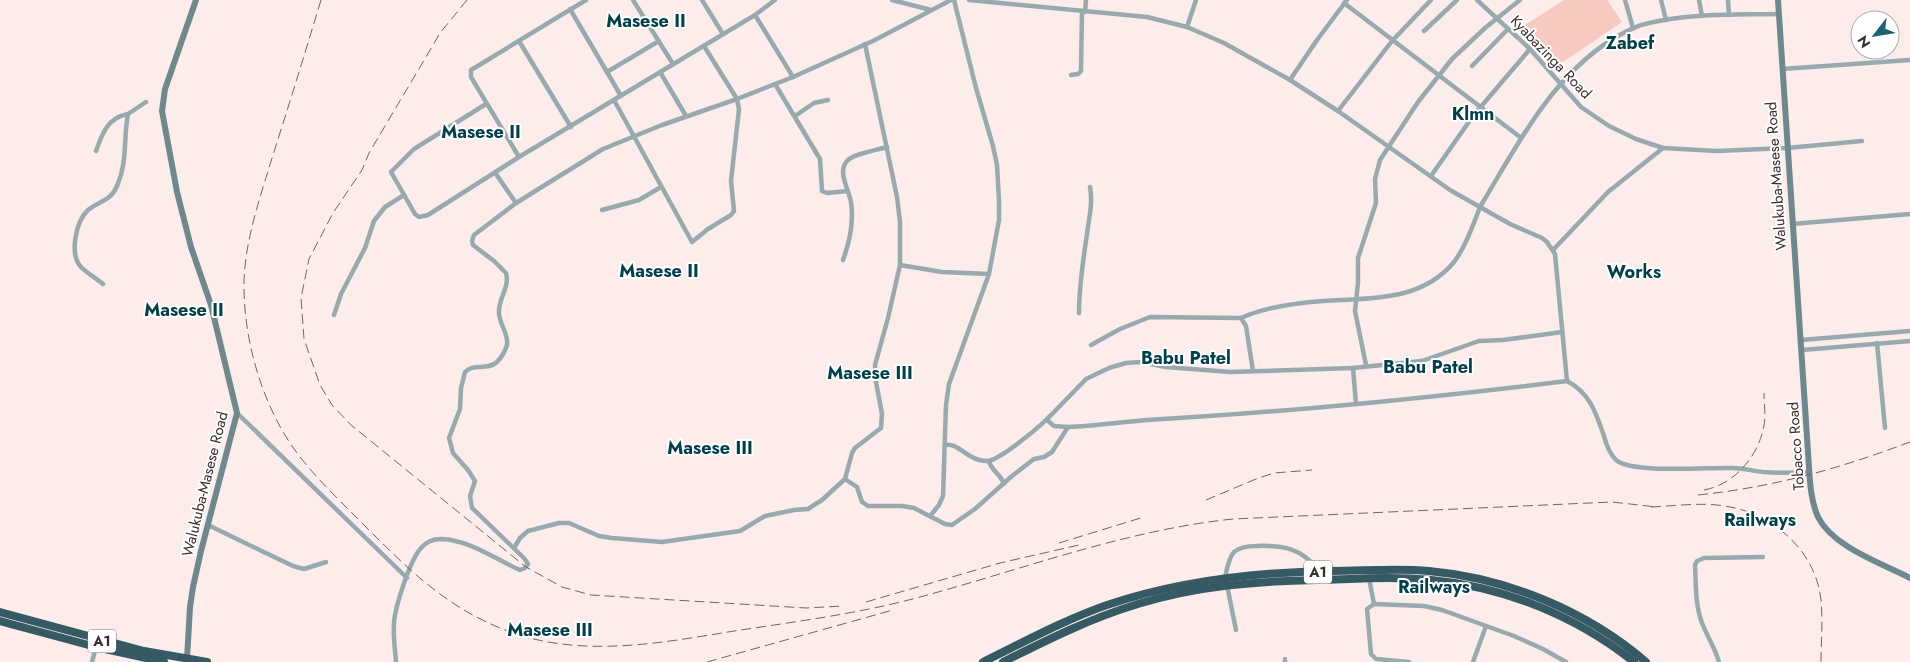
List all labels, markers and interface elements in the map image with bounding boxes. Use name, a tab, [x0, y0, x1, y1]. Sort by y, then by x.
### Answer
district label: Masese II	[606, 8, 686, 34]
street label: Kyabazinga Road	[1505, 10, 1597, 104]
north arrow	[1850, 10, 1900, 60]
district label: Zabef	[1606, 30, 1655, 56]
text: N	[1852, 32, 1875, 52]
district label: Klmn	[1452, 101, 1494, 127]
street label: Walukuba-Masese Road	[1760, 101, 1792, 251]
district label: Masese II	[441, 119, 521, 145]
district label: Masese II	[619, 258, 699, 284]
district label: Works	[1607, 259, 1661, 285]
district label: Masese II	[144, 297, 224, 323]
district label: Babu Patel	[1141, 345, 1231, 371]
district label: Babu Patel	[1383, 354, 1473, 380]
district label: Masese III	[827, 360, 913, 386]
street label: Tobacco Road	[1782, 401, 1810, 491]
street label: Walukuba-Masese Road	[176, 409, 234, 559]
district label: Masese III	[667, 435, 753, 461]
district label: Railways	[1724, 507, 1796, 533]
road number: A1	[1304, 560, 1332, 584]
district label: Railways	[1398, 574, 1470, 600]
district label: Masese III	[507, 617, 593, 643]
road number: A1	[88, 630, 116, 652]

